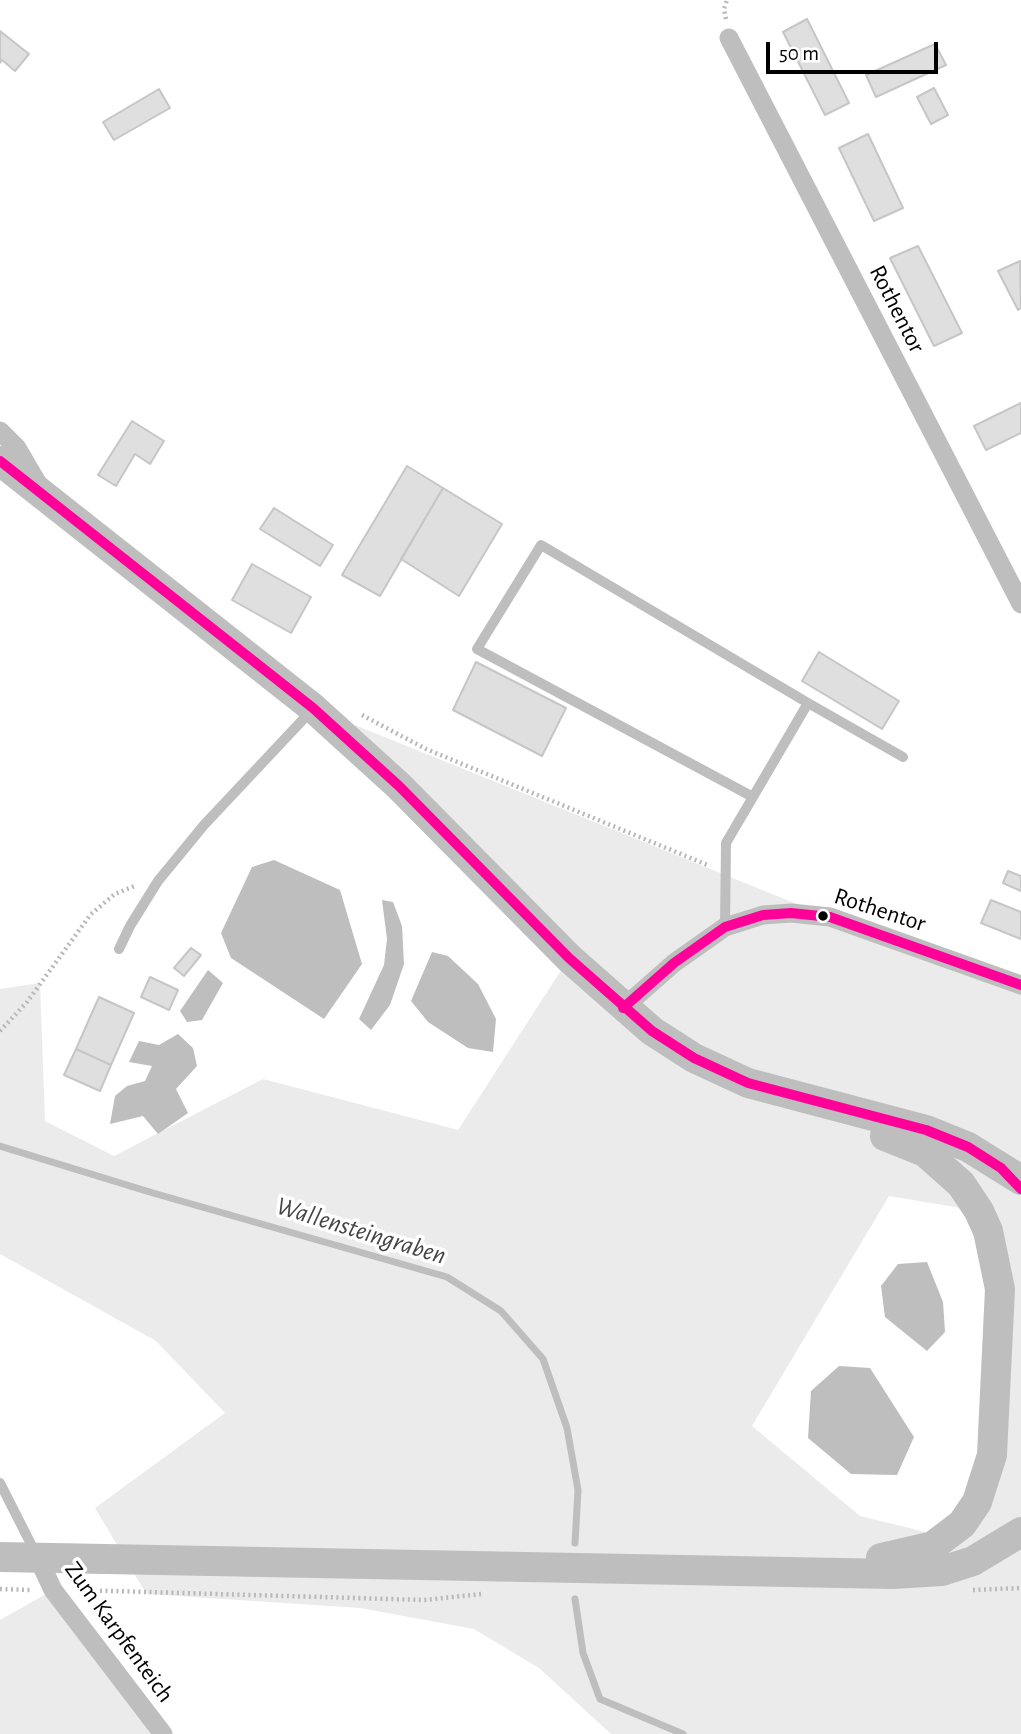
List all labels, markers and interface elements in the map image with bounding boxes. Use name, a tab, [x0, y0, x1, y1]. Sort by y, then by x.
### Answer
scale bar	[769, 28, 940, 72]
text: 50 m	[779, 43, 819, 64]
street label: Rothentor	[863, 260, 931, 358]
street label: Rothentor	[831, 882, 929, 938]
unlabelled marker	[816, 909, 830, 923]
water label: Wallensteingraben	[272, 1190, 450, 1272]
street label: Zum Karpfenteich	[58, 1556, 180, 1708]

